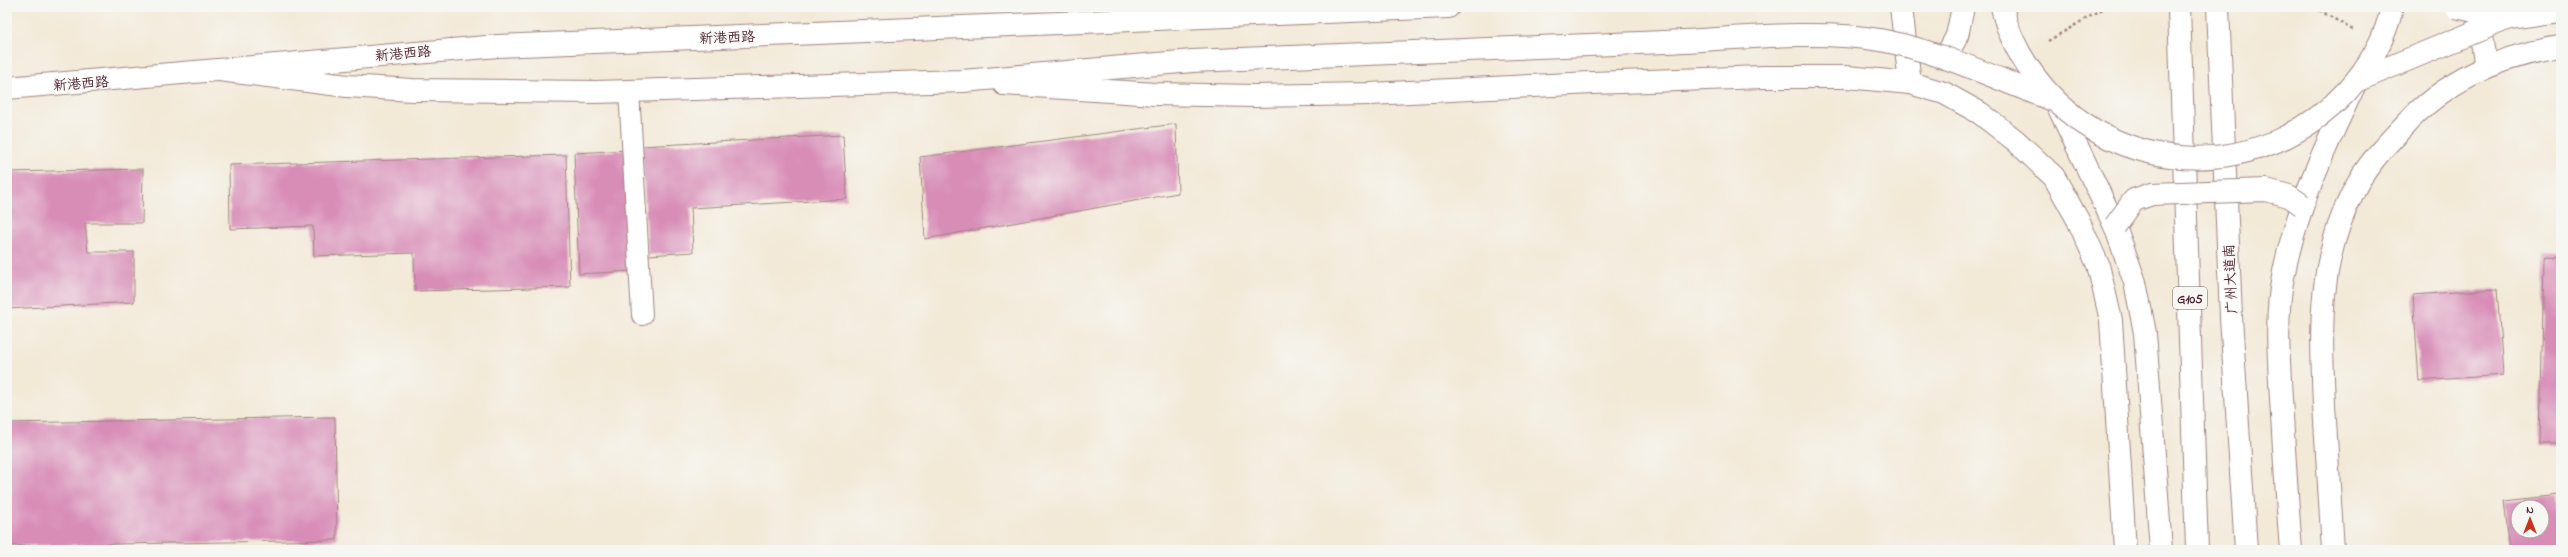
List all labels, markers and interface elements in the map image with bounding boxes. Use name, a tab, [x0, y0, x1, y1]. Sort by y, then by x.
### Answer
street label: 新港西路	[699, 27, 755, 50]
street label: 新港西路	[374, 42, 432, 67]
street label: 新港西路	[52, 72, 110, 97]
street label: 广州大道南	[2219, 243, 2244, 314]
road number: G105	[2173, 287, 2207, 309]
north arrow	[2510, 499, 2550, 539]
text: N	[2526, 502, 2534, 518]

